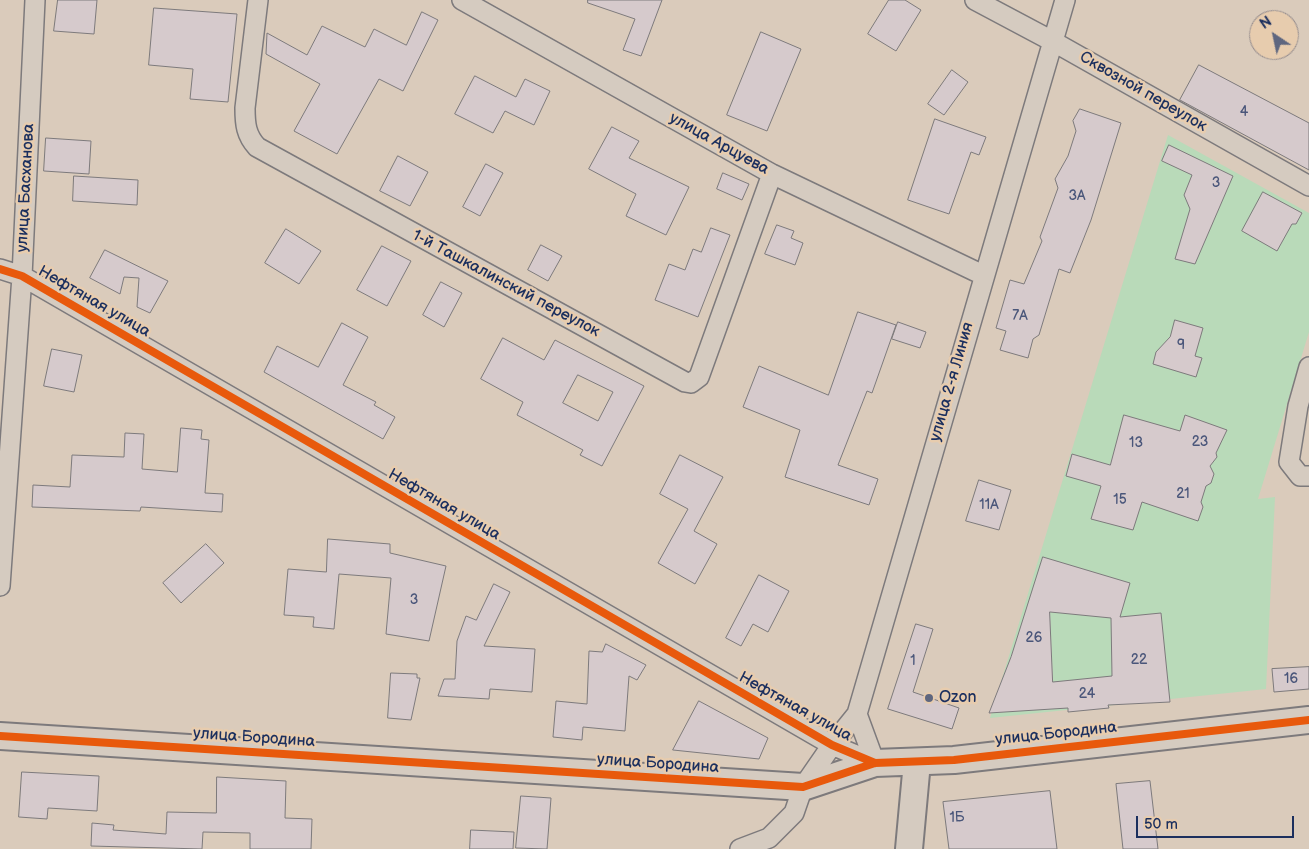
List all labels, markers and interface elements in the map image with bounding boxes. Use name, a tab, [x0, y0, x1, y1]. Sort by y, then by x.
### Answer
north arrow	[1249, 10, 1299, 60]
text: N	[1257, 13, 1275, 33]
street label: Сквозной переулок	[1076, 48, 1210, 136]
house number: 4	[1240, 104, 1248, 120]
street label: улица Арцуева	[666, 109, 772, 179]
street label: улица Басханова	[13, 123, 39, 253]
house number: 3	[1212, 175, 1220, 191]
house number: 3А	[1068, 188, 1086, 204]
street label: 1-й Ташкалинский переулок	[409, 226, 603, 342]
street label: Нефтяная улица	[35, 262, 153, 342]
house number: 7А	[1012, 308, 1028, 324]
street label: улица 2-я Линия	[926, 320, 978, 444]
house number: 9	[1177, 337, 1185, 353]
house number: 23	[1192, 434, 1208, 450]
house number: 13	[1129, 435, 1143, 451]
street label: Нефтяная улица	[385, 465, 503, 545]
house number: 21	[1176, 486, 1190, 502]
house number: 15	[1113, 492, 1127, 508]
house number: 11А	[979, 497, 999, 513]
house number: 3	[410, 592, 418, 608]
house number: 26	[1026, 630, 1042, 646]
house number: 22	[1131, 652, 1147, 668]
house number: 1	[910, 653, 916, 669]
street label: Нефтяная улица	[735, 668, 855, 746]
house number: 16	[1284, 671, 1298, 687]
house number: 24	[1079, 686, 1095, 702]
place label: Ozon	[939, 688, 977, 708]
marker: Ozon	[923, 692, 935, 704]
street label: улица Бородина	[994, 718, 1118, 750]
street label: улица Бородина	[192, 724, 316, 752]
street label: улица Бородина	[596, 750, 720, 778]
scale bar	[1139, 806, 1296, 838]
house number: 1Б	[949, 810, 965, 826]
text: 50 m	[1144, 815, 1178, 834]

